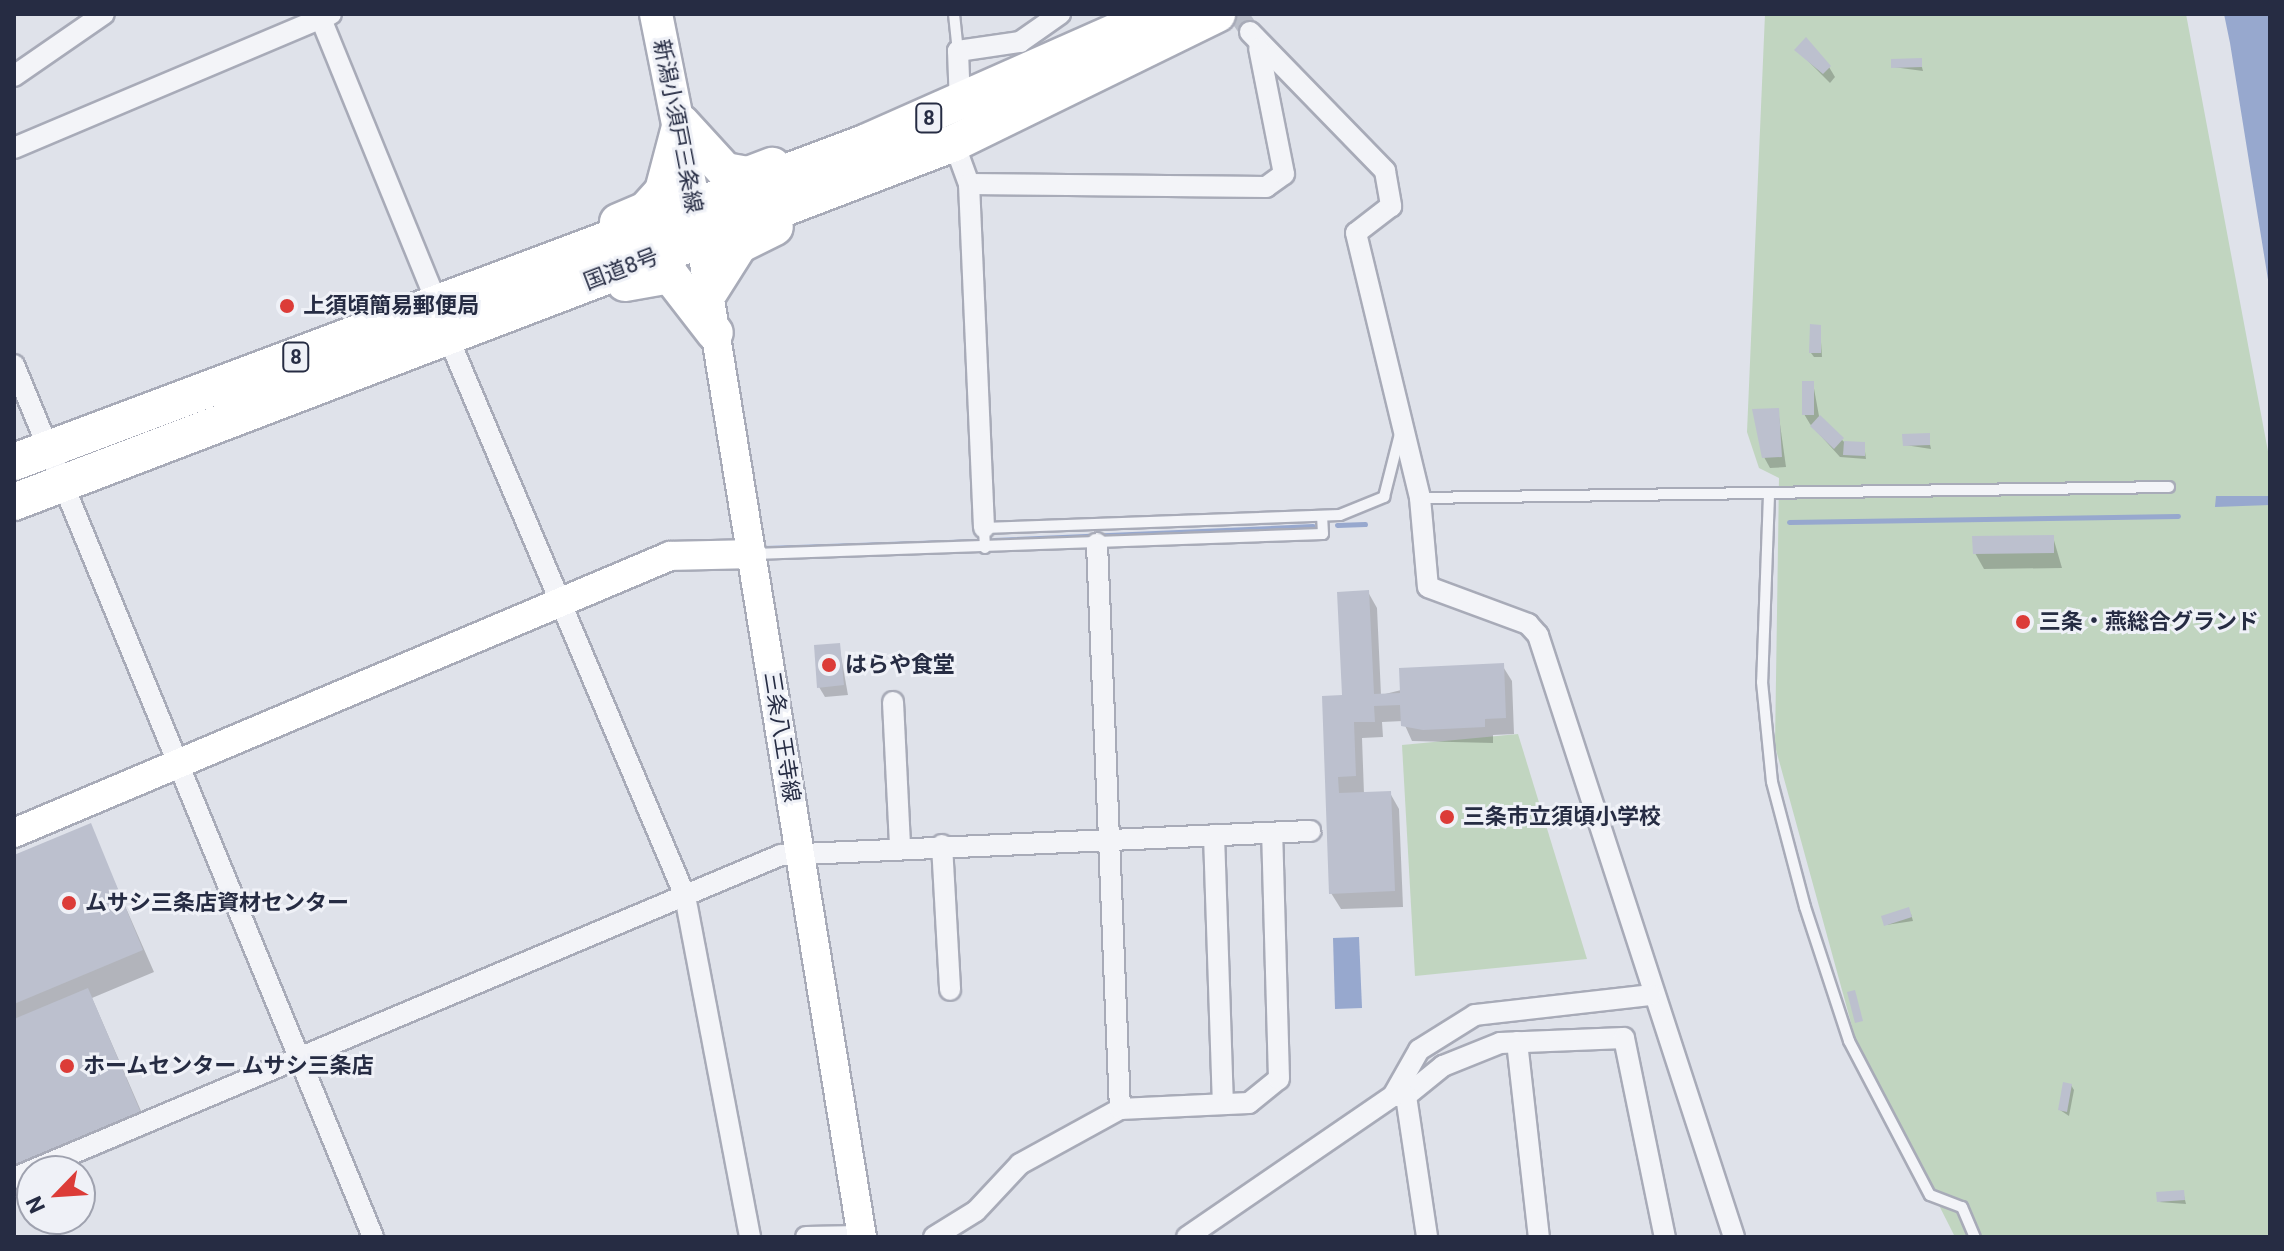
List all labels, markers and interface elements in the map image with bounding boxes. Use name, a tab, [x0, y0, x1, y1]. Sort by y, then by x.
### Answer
street label: 新潟小須戸三条線	[648, 37, 708, 215]
road number: 8	[915, 102, 943, 134]
street label: 国道8号	[580, 243, 662, 295]
place label: 上須頃簡易郵便局	[303, 293, 479, 319]
marker: 上須頃簡易郵便局	[278, 297, 296, 315]
road number: 8	[282, 341, 310, 373]
place label: 三条・燕総合グランド	[2039, 609, 2259, 635]
marker: 三条・燕総合グランド	[2014, 613, 2032, 631]
place label: はらや食堂	[845, 652, 955, 678]
marker: はらや食堂	[820, 656, 838, 674]
street label: 三条八王寺線	[759, 670, 805, 804]
place label: 三条市立須頃小学校	[1463, 804, 1661, 830]
marker: 三条市立須頃小学校	[1438, 808, 1456, 826]
place label: ムサシ三条店資材センター	[85, 890, 349, 916]
marker: ムサシ三条店資材センター	[60, 894, 78, 912]
place label: ホームセンター ムサシ三条店	[83, 1053, 374, 1079]
marker: ホームセンター ムサシ三条店	[58, 1057, 76, 1075]
north arrow	[16, 1155, 96, 1235]
text: N	[21, 1192, 50, 1217]

